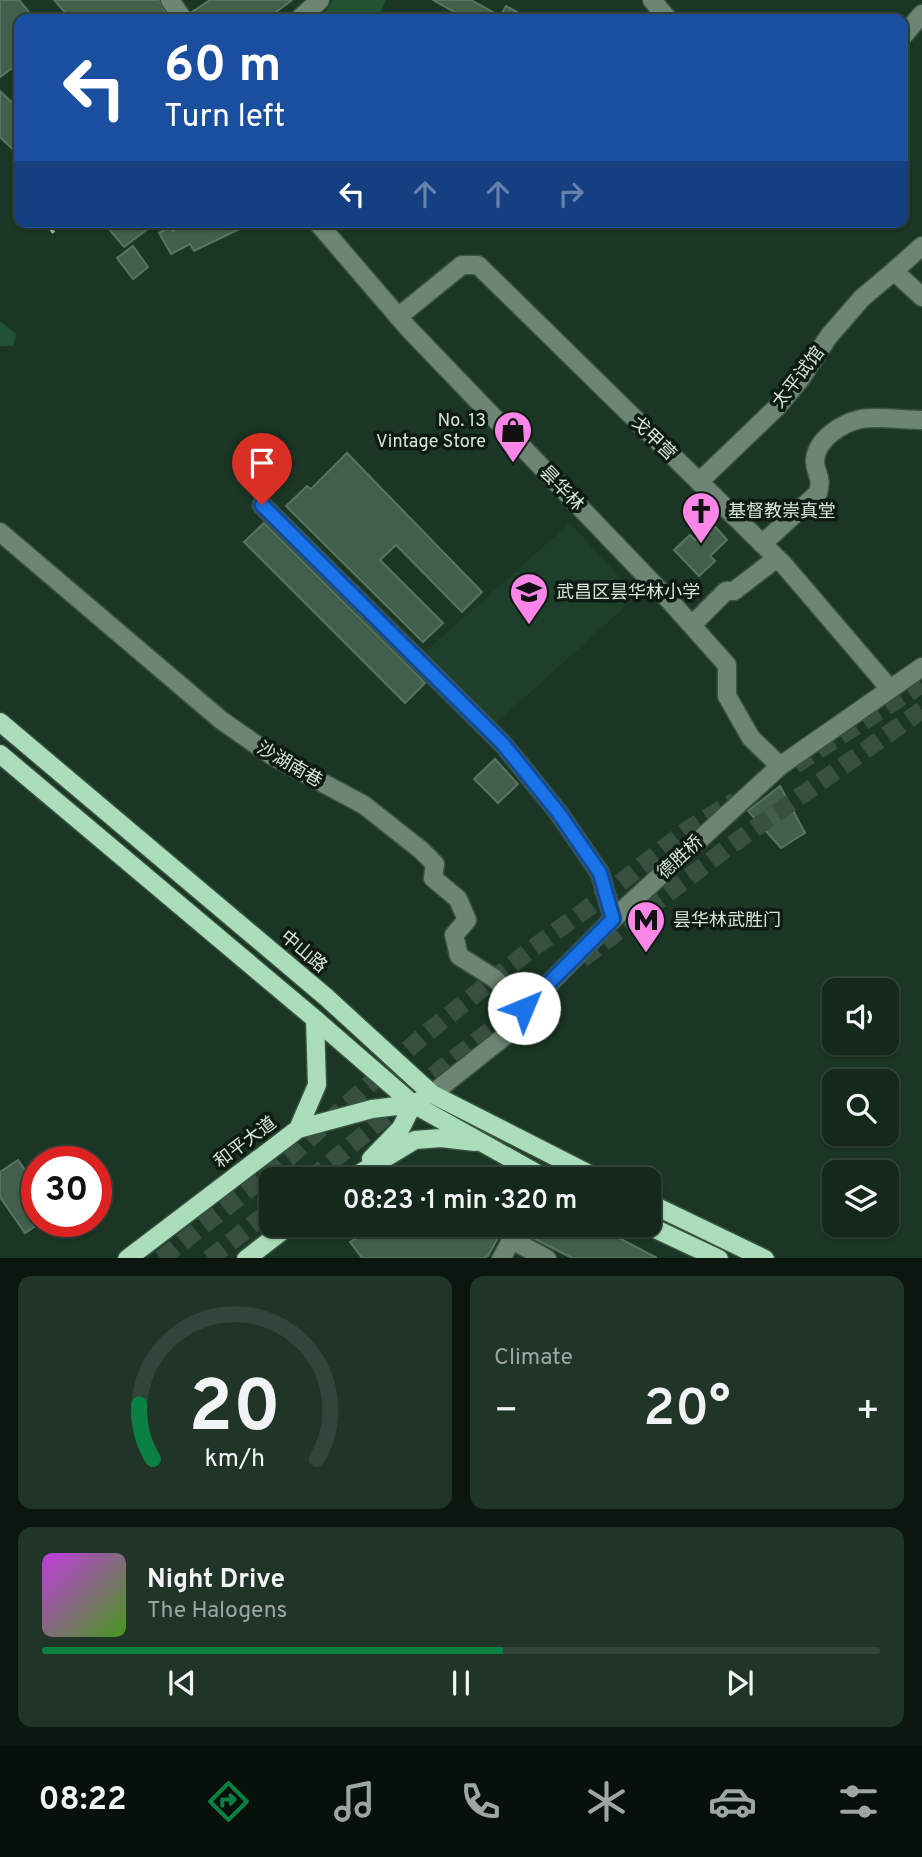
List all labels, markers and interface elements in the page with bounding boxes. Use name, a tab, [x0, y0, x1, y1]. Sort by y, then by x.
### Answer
text: 60 m	[164, 37, 282, 99]
icon: left	[49, 42, 140, 133]
text: Turn left	[164, 98, 285, 138]
icon: left	[333, 175, 371, 213]
icon: ahead	[406, 175, 444, 213]
icon: ahead	[479, 175, 517, 213]
icon: right	[552, 175, 590, 213]
street label: 太平试馆	[768, 342, 830, 413]
shop icon: No. 13 Vintage Store	[492, 409, 534, 464]
place label: No. 13 Vintage Store	[376, 410, 486, 454]
street label: 戈甲营	[626, 412, 680, 466]
pin	[232, 433, 292, 505]
icon: arrive	[243, 444, 281, 482]
street label: 昙华林	[534, 462, 588, 516]
church icon: 基督教崇真堂	[680, 490, 722, 545]
place label: 基督教崇真堂	[728, 501, 836, 524]
school or university icon: 武昌区昙华林小学	[508, 571, 550, 626]
place label: 武昌区昙华林小学	[556, 582, 700, 605]
street label: 沙湖南巷	[252, 737, 326, 793]
street label: 德胜桥	[653, 831, 709, 885]
metro station icon: 昙华林武胜门	[625, 899, 667, 954]
place label: 昙华林武胜门	[673, 910, 781, 933]
street label: 中山路	[275, 926, 331, 978]
position arrow	[487, 971, 561, 1045]
map controls	[822, 978, 899, 1237]
button: sound	[822, 978, 899, 1055]
button: search	[822, 1069, 899, 1146]
street label: 和平大道	[210, 1112, 282, 1174]
speed limit sign: 30	[21, 1146, 112, 1237]
button: layers	[822, 1160, 899, 1237]
text: 08:23 · 1 min · 320 m	[343, 1185, 577, 1218]
text: Climate	[494, 1344, 573, 1373]
text: 20	[189, 1365, 281, 1457]
text: 20°	[643, 1378, 731, 1444]
text: −	[494, 1388, 519, 1437]
text: +	[855, 1388, 880, 1437]
text: km/h	[205, 1443, 265, 1475]
text: Night Drive	[147, 1564, 285, 1597]
text: The Halogens	[147, 1597, 287, 1626]
icon: previous	[163, 1664, 201, 1702]
icon: pause	[442, 1664, 480, 1702]
icon: next	[721, 1664, 759, 1702]
icon: directions	[204, 1777, 253, 1826]
icon: music	[330, 1777, 379, 1826]
icon: phone	[456, 1777, 505, 1826]
icon: climate	[582, 1777, 631, 1826]
icon: car	[708, 1777, 757, 1826]
icon: filters	[834, 1777, 883, 1826]
text: 08:22	[39, 1781, 127, 1821]

